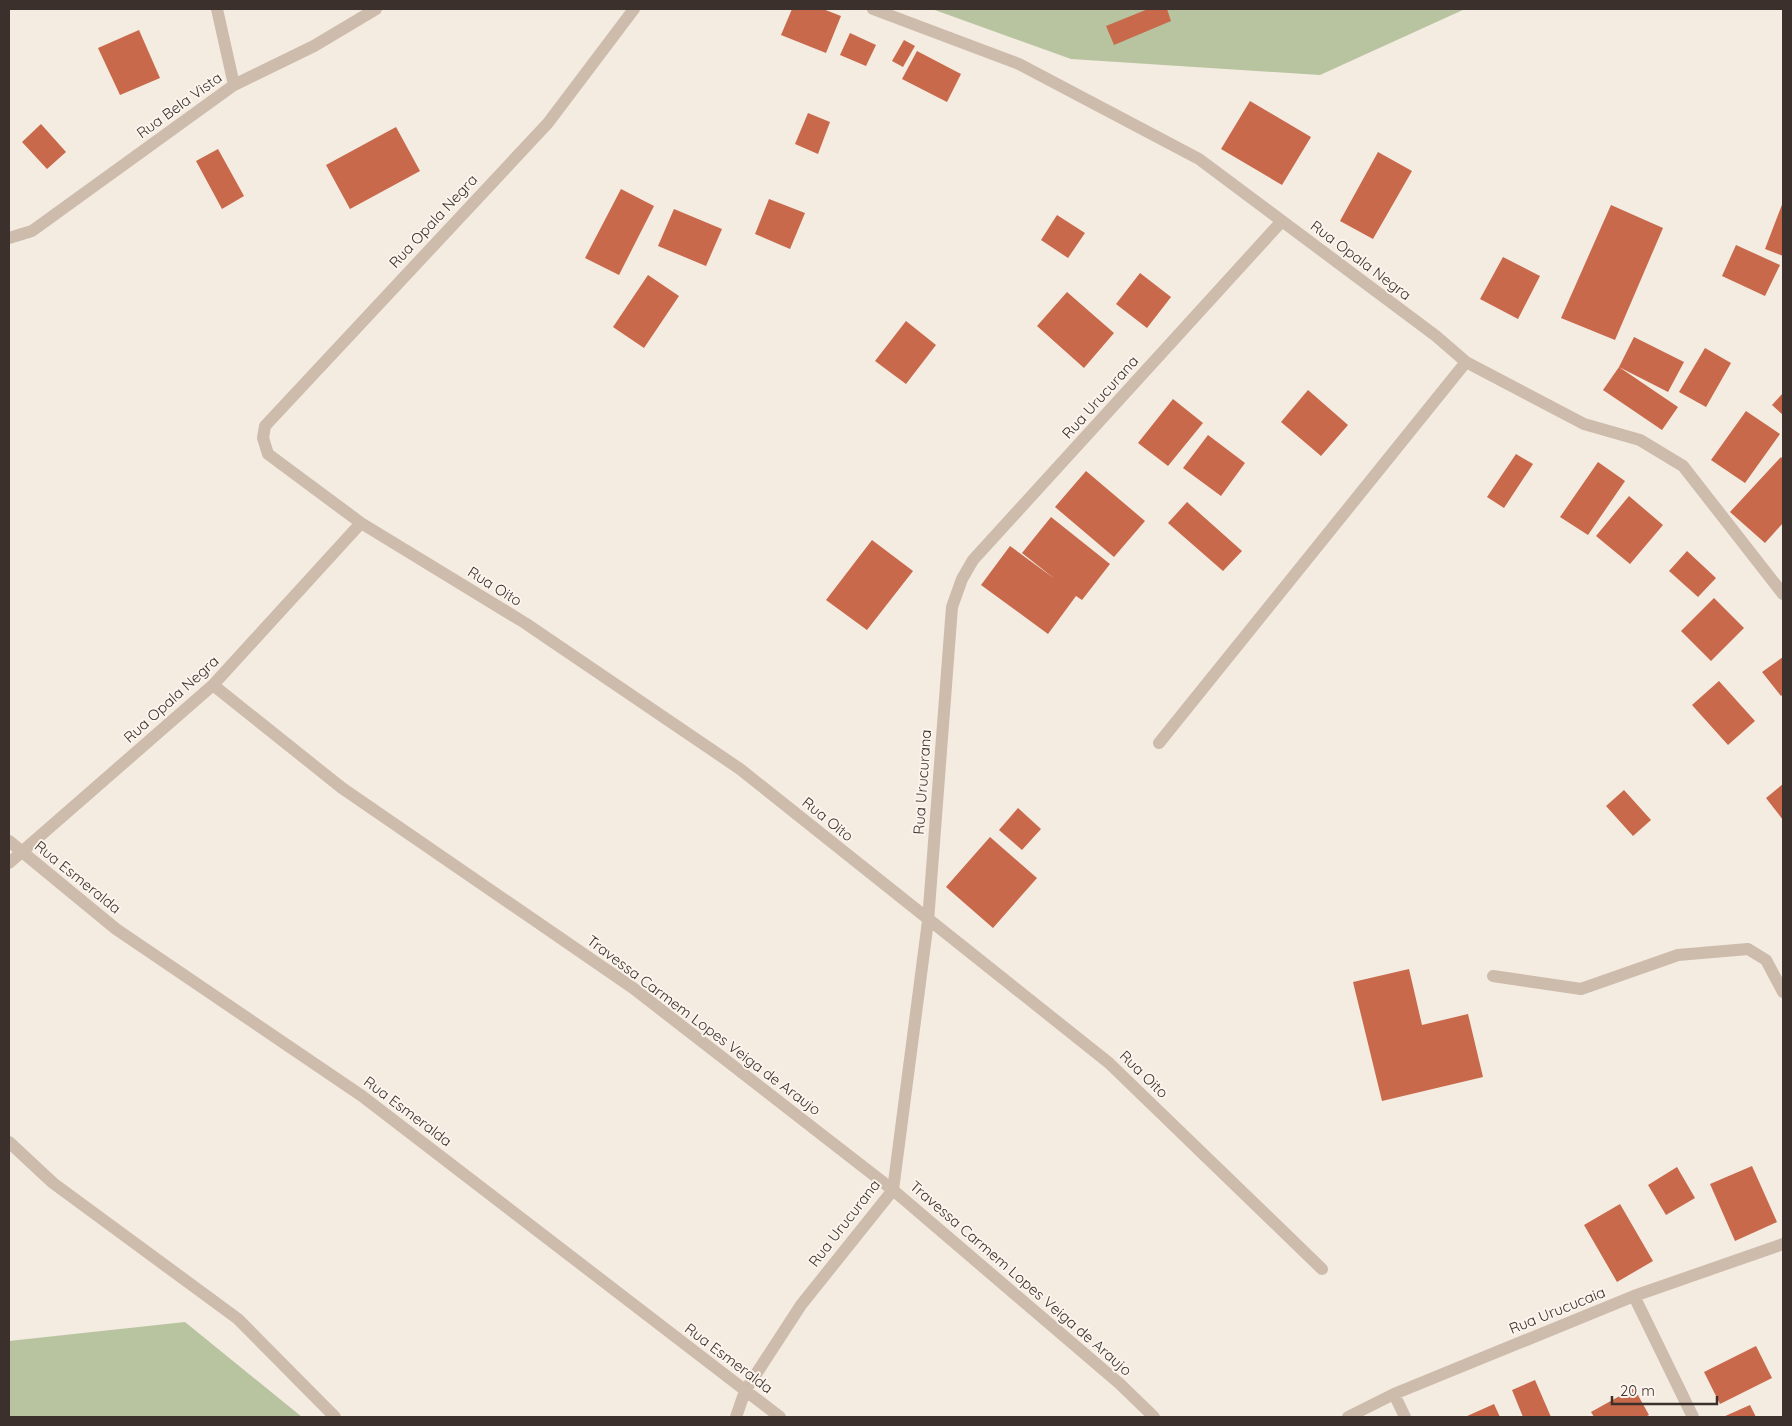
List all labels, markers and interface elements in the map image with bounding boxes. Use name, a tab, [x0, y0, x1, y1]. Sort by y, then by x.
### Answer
street label: Rua Bela Vista	[133, 68, 225, 142]
street label: Rua Opala Negra	[385, 170, 481, 272]
street label: Rua Opala Negra	[1307, 216, 1415, 304]
street label: Rua Urucurana	[1058, 351, 1142, 443]
street label: Rua Oito	[464, 562, 526, 610]
street label: Rua Opala Negra	[120, 651, 222, 747]
street label: Rua Urucurana	[909, 729, 935, 835]
street label: Rua Oito	[799, 793, 857, 845]
street label: Rua Esmeralda	[31, 836, 125, 918]
street label: Travessa Carmem Lopes Veiga de Araujo	[583, 931, 825, 1119]
street label: Rua Oito	[1116, 1046, 1172, 1102]
street label: Rua Esmeralda	[360, 1072, 456, 1150]
street label: Rua Urucurana	[804, 1176, 884, 1270]
street label: Travessa Carmem Lopes Veiga de Araujo	[906, 1176, 1136, 1380]
street label: Rua Urucucaia	[1506, 1282, 1608, 1338]
street label: Rua Esmeralda	[681, 1319, 777, 1397]
scale bar	[1612, 1374, 1717, 1406]
text: 20 m	[1620, 1381, 1655, 1400]

